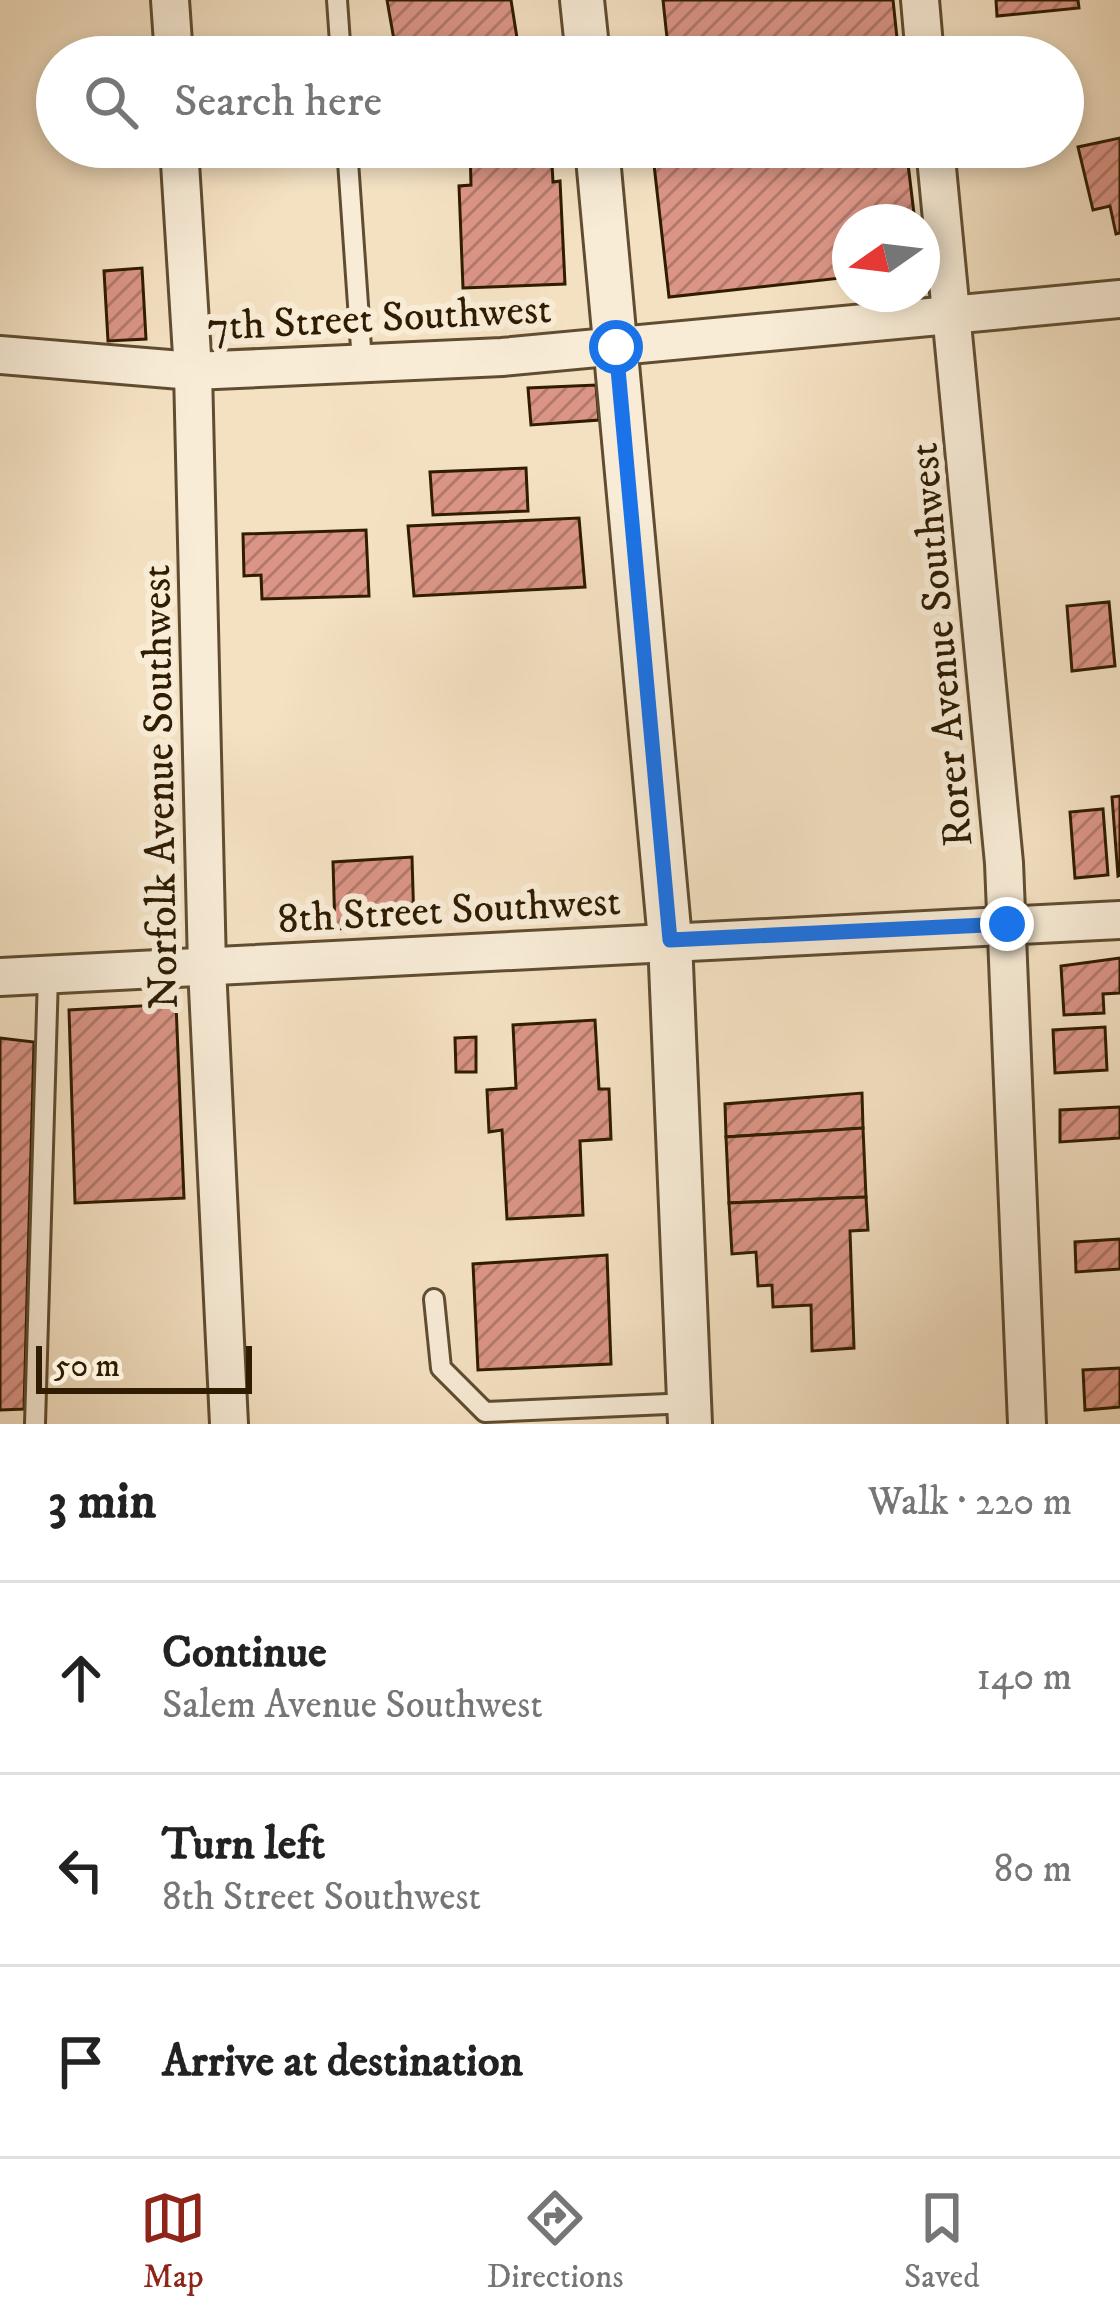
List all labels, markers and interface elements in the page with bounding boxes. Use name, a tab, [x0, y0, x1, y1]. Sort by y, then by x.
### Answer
search box	[36, 36, 1084, 168]
icon: search	[78, 69, 144, 135]
text: Search here	[174, 74, 382, 130]
north arrow	[832, 204, 940, 312]
street label: 7th Street Southwest	[206, 284, 553, 354]
route start	[589, 320, 643, 374]
street label: Rorer Avenue Southwest	[898, 441, 986, 849]
street label: Norfolk Avenue Southwest	[131, 564, 191, 1010]
street label: 8th Street Southwest	[276, 876, 622, 946]
route end	[980, 897, 1034, 951]
scale bar	[36, 1340, 252, 1393]
text: 50 m	[54, 1346, 120, 1387]
text: 3 min	[48, 1470, 156, 1534]
text: Walk · 220 m	[868, 1478, 1072, 1527]
text: Continue	[162, 1625, 327, 1681]
icon: ahead	[48, 1645, 114, 1711]
text: 140 m	[977, 1653, 1072, 1702]
text: Salem Avenue Southwest	[162, 1681, 543, 1730]
text: Turn left	[162, 1817, 325, 1873]
icon: left	[48, 1837, 114, 1903]
text: 80 m	[994, 1845, 1072, 1894]
text: 8th Street Southwest	[162, 1873, 481, 1922]
icon: arrive	[48, 2029, 114, 2095]
text: Arrive at destination	[162, 2034, 523, 2090]
tab: Map	[140, 2185, 206, 2298]
tab: Directions	[487, 2185, 623, 2298]
tab: Saved	[904, 2185, 980, 2298]

